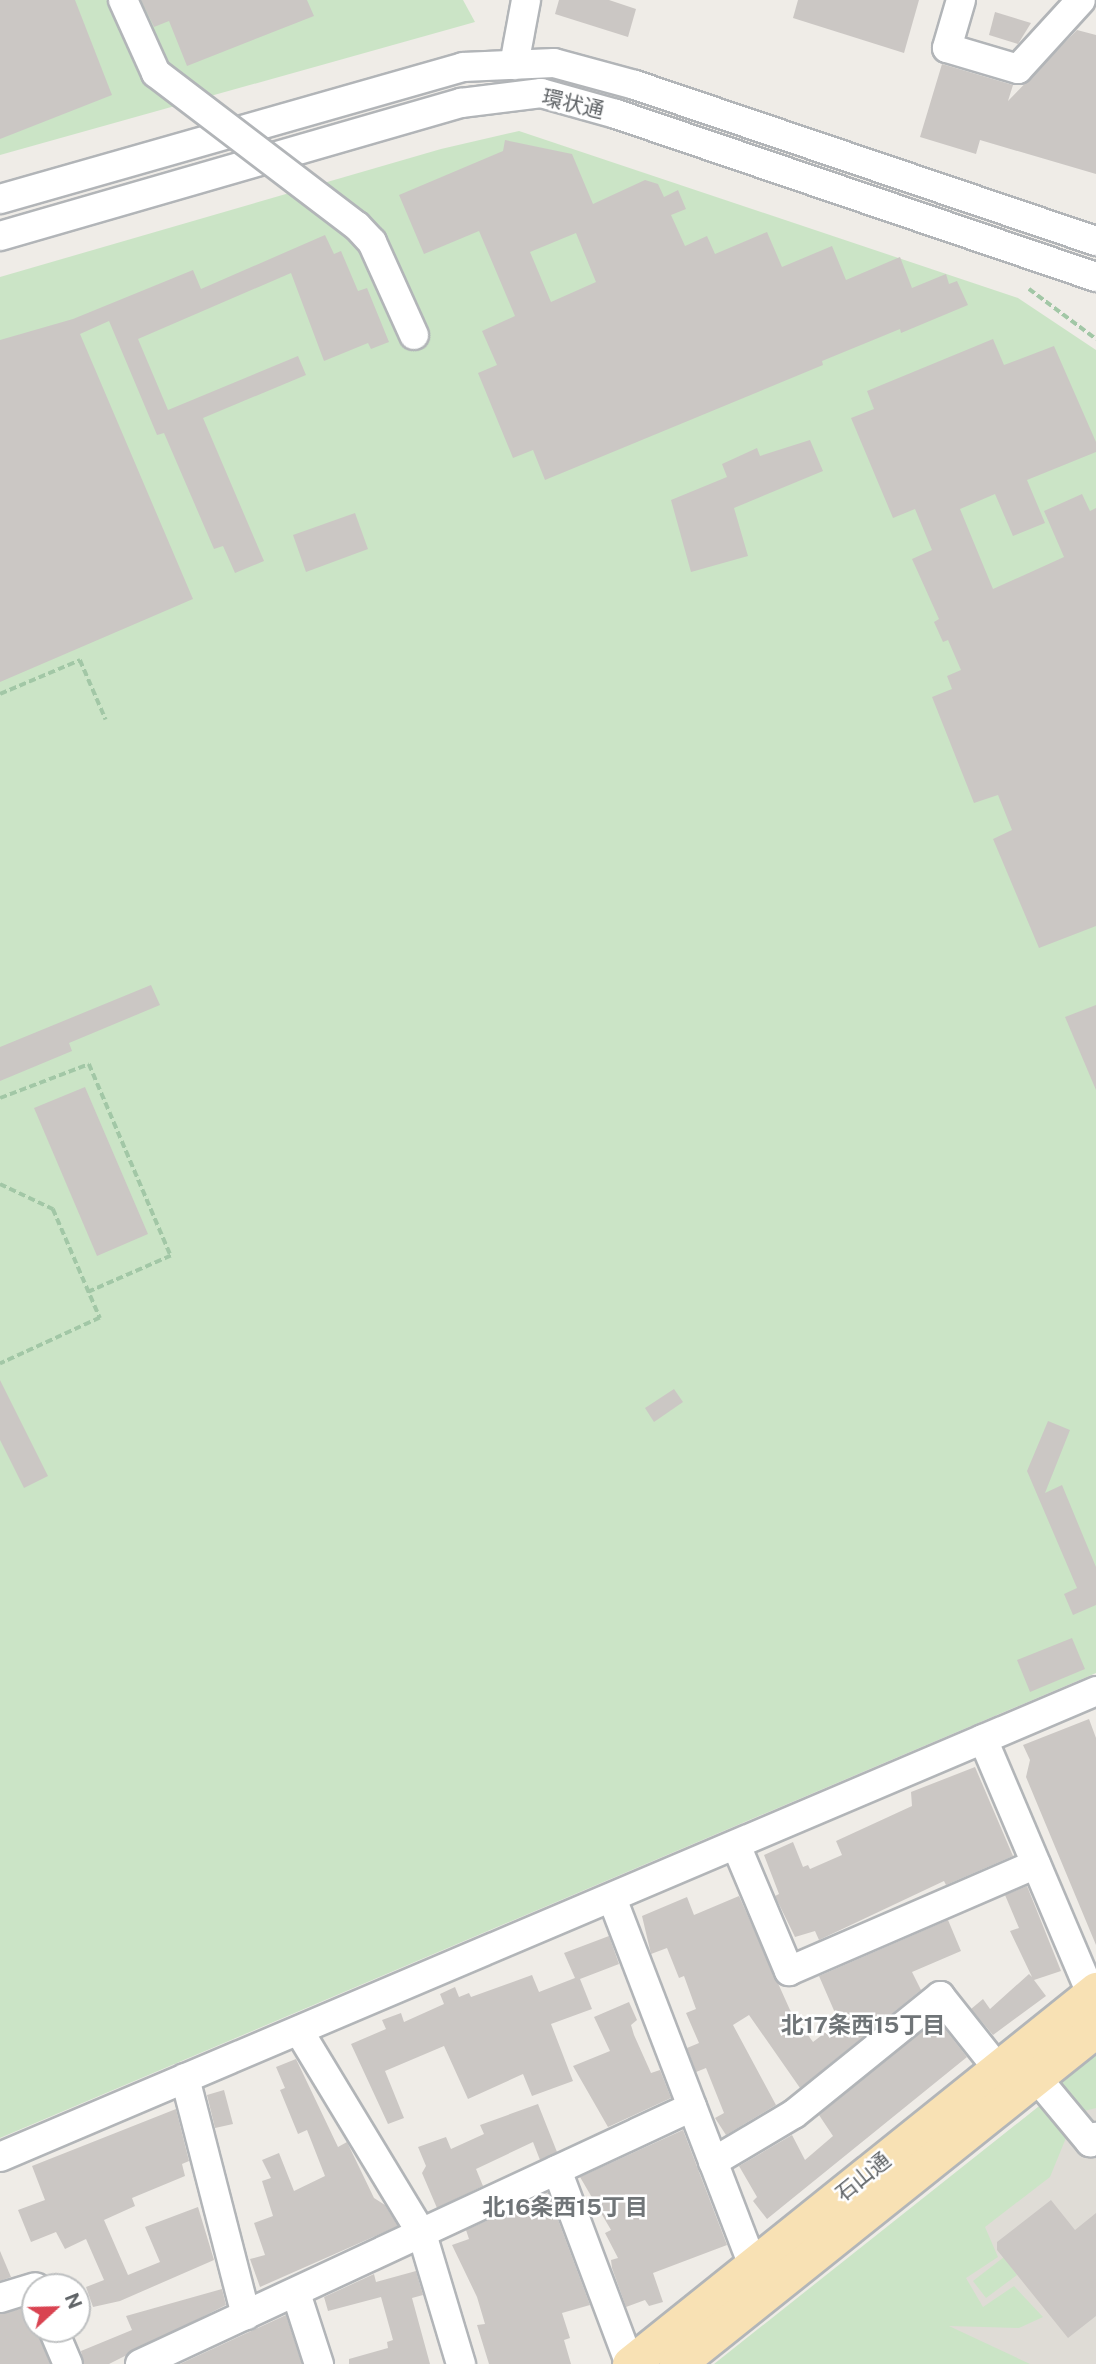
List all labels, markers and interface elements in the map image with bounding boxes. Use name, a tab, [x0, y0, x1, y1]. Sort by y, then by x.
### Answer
street label: 環状通	[539, 85, 607, 123]
district label: 北17条西15丁目	[781, 2011, 945, 2039]
street label: 石山通	[831, 2147, 895, 2207]
district label: 北16条西15丁目	[482, 2193, 648, 2221]
north arrow	[21, 2273, 91, 2343]
text: N	[61, 2290, 87, 2312]

